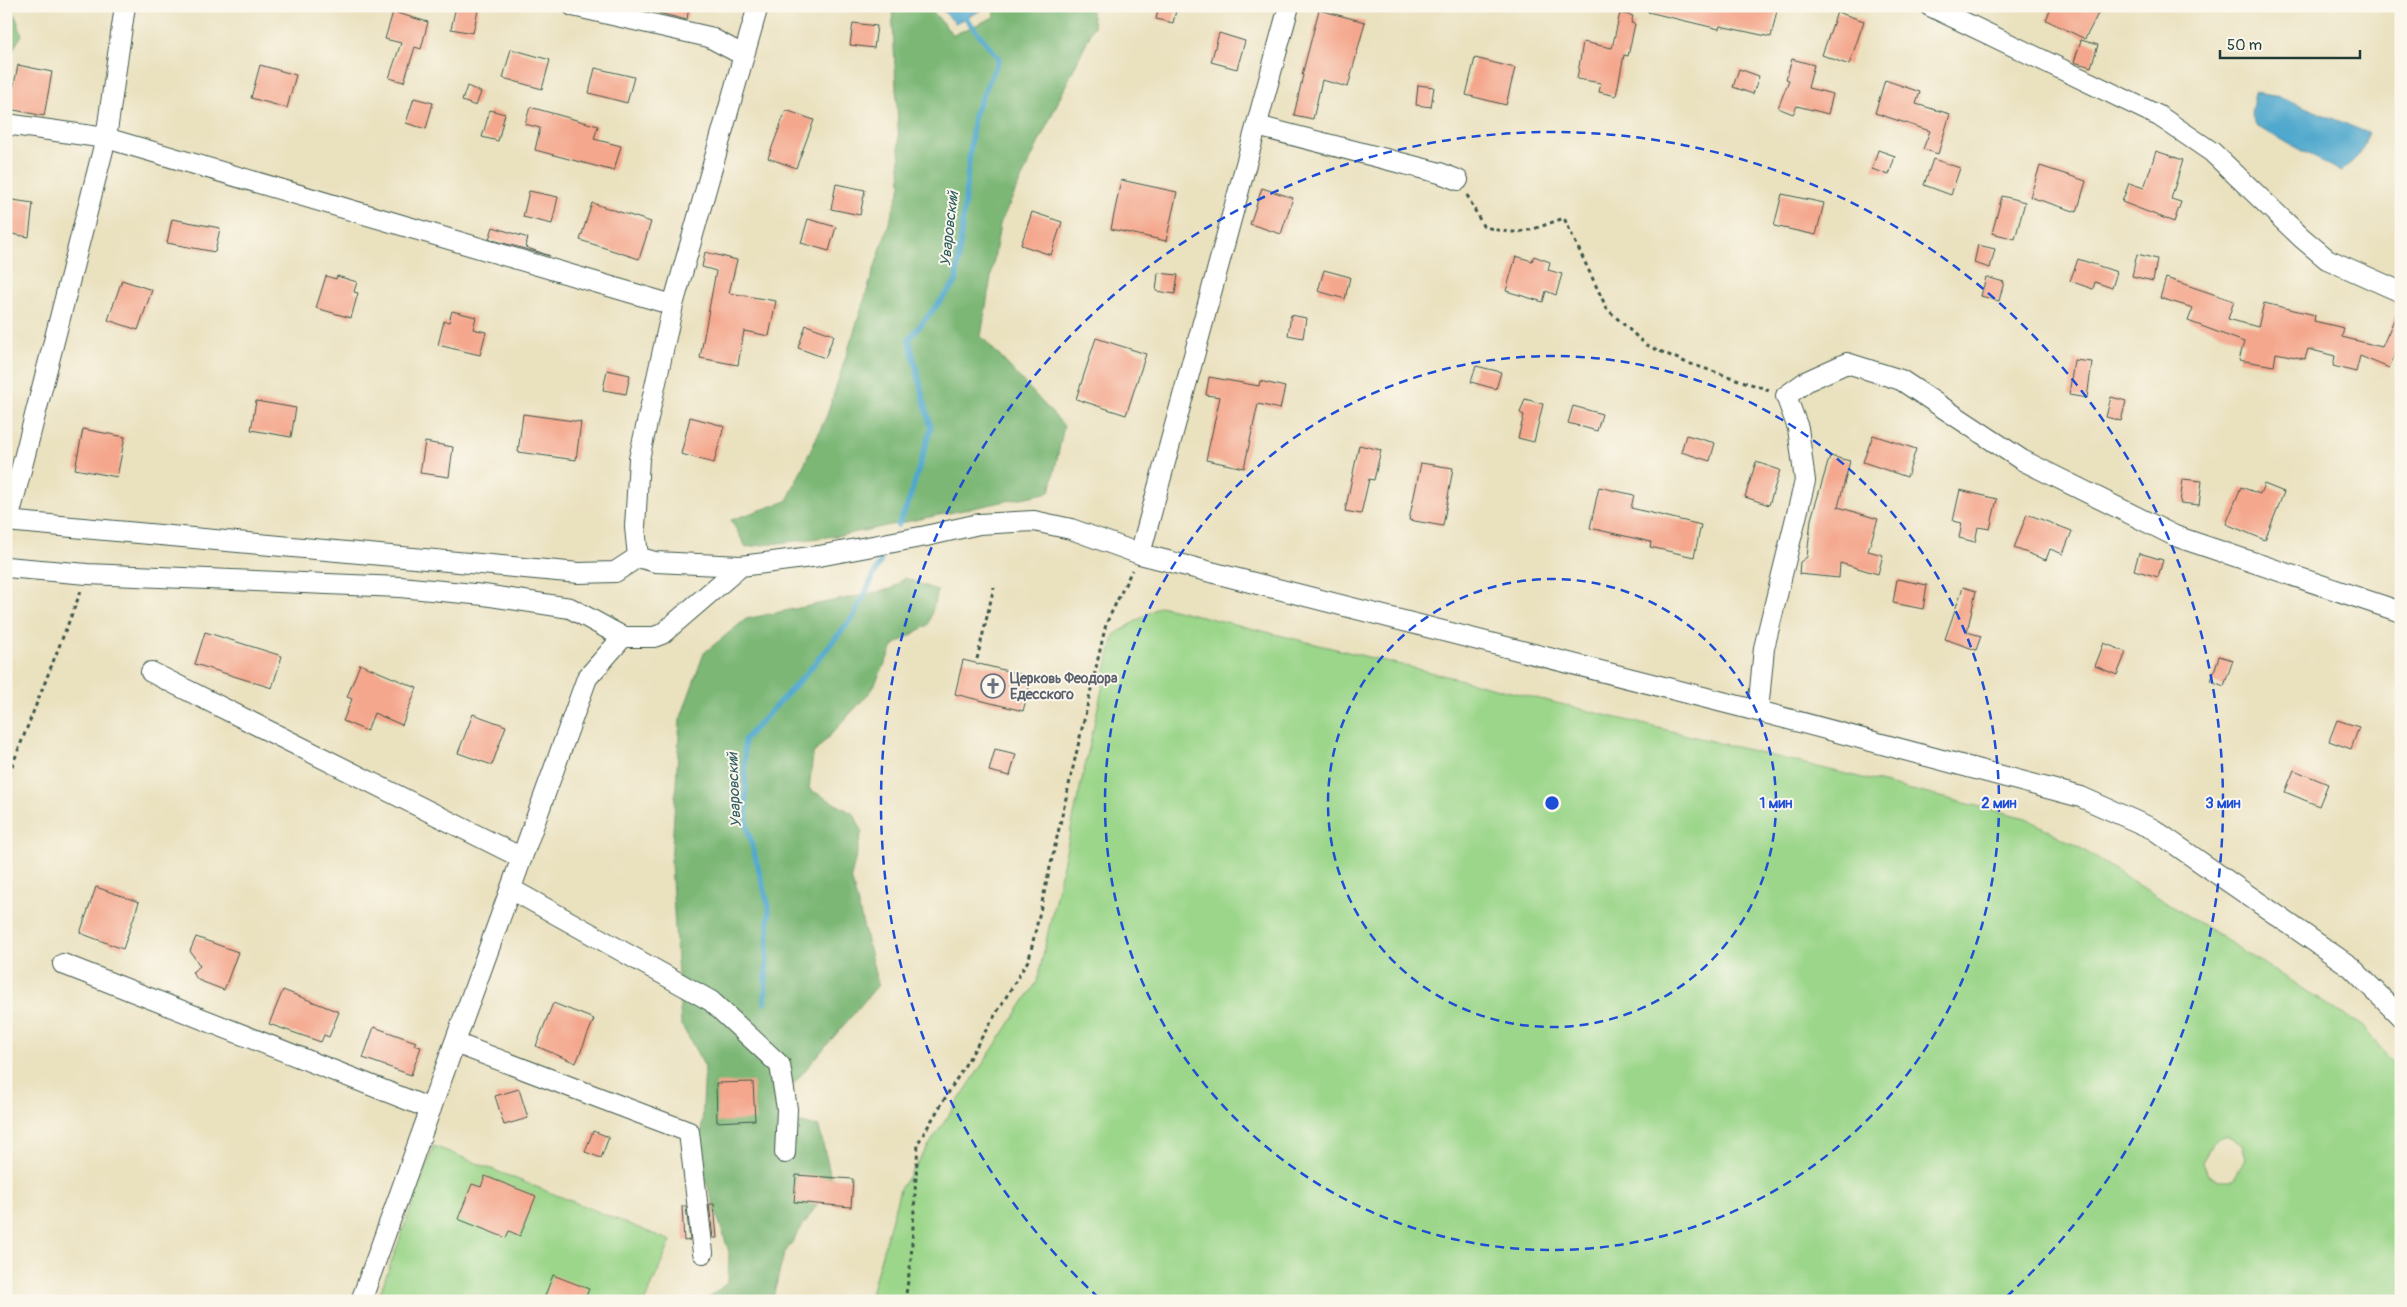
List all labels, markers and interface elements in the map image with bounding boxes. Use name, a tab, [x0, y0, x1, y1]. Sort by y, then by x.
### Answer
scale bar	[2220, 28, 2360, 60]
text: 50 m	[2227, 36, 2262, 55]
water label: Уваровский	[936, 189, 963, 267]
place label: Церковь Феодора Едесского	[1010, 670, 1118, 703]
church icon: Церковь Феодора Едесского	[980, 673, 1006, 699]
water label: Уваровский	[723, 750, 746, 828]
centre of rings	[1543, 794, 1561, 812]
text: 1 мин	[1759, 794, 1793, 813]
text: 2 мин	[1981, 794, 2017, 813]
text: 3 мин	[2205, 794, 2241, 813]

